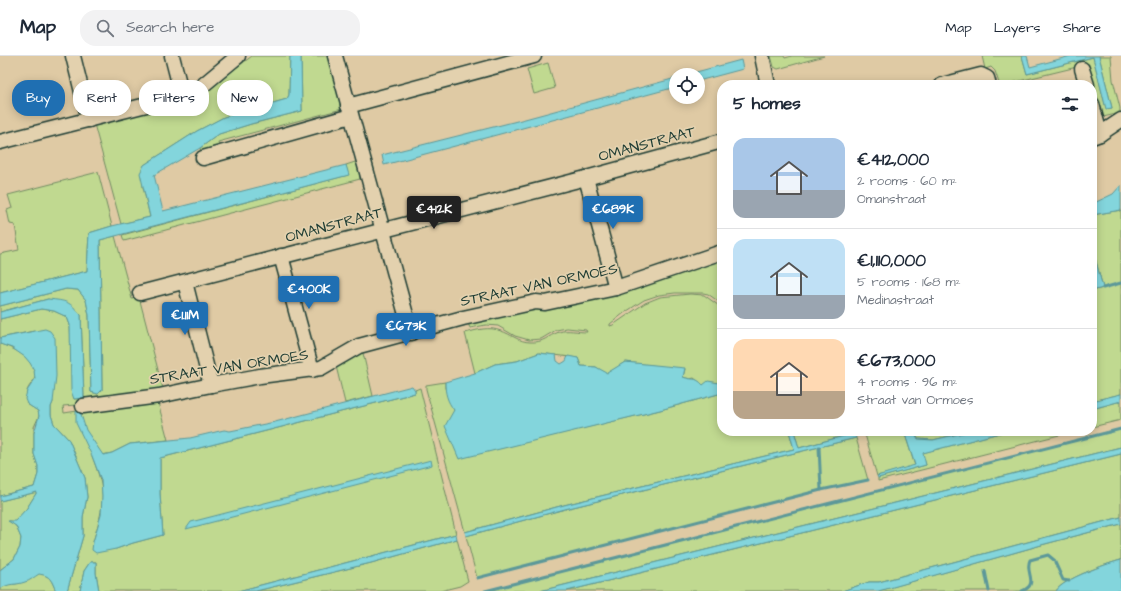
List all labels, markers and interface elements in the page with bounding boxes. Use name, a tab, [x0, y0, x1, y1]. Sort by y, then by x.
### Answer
search box	[80, 10, 360, 46]
text: Map	[20, 14, 56, 41]
icon: search	[94, 17, 116, 39]
text: Search here	[126, 17, 215, 38]
text: Map	[945, 18, 972, 38]
text: Layers	[994, 18, 1041, 38]
text: Share	[1063, 18, 1101, 38]
map controls	[669, 68, 705, 104]
button: locate	[669, 68, 705, 104]
chip: Buy	[12, 80, 65, 116]
chip: Rent	[73, 80, 131, 116]
chip: Filters	[139, 80, 209, 116]
chip: New	[217, 80, 273, 116]
text: 5 homes	[733, 92, 801, 116]
icon: filters	[1059, 93, 1081, 115]
street label: OMANSTRAAT	[596, 121, 699, 167]
text: €412,000	[857, 148, 929, 172]
icon: home	[765, 154, 813, 202]
text: 2 rooms · 60 m²	[857, 172, 957, 190]
text: Omanstraat	[857, 190, 926, 208]
pin: €412K	[406, 196, 462, 230]
pin: €689K	[585, 196, 641, 230]
text: €412K	[416, 200, 452, 218]
text: €689K	[592, 200, 634, 218]
street label: OMANSTRAAT	[283, 202, 386, 248]
text: €1,110,000	[857, 249, 926, 273]
icon: home	[765, 255, 813, 303]
street label: STRAAT VAN ORMOES	[458, 258, 620, 312]
text: 5 rooms · 168 m²	[857, 273, 961, 291]
pin: €400K	[281, 276, 337, 310]
text: €400K	[287, 280, 331, 298]
text: Medinastraat	[857, 291, 934, 309]
pin: €1.11M	[152, 302, 218, 336]
text: €1.11M	[171, 306, 199, 324]
pin: €673K	[378, 313, 434, 347]
text: €673K	[386, 317, 426, 335]
street label: STRAAT VAN ORMOES	[148, 344, 310, 390]
text: €673,000	[857, 349, 935, 373]
icon: home	[765, 355, 813, 403]
text: 4 rooms · 96 m²	[857, 373, 957, 391]
text: Straat van Ormoes	[857, 391, 973, 409]

